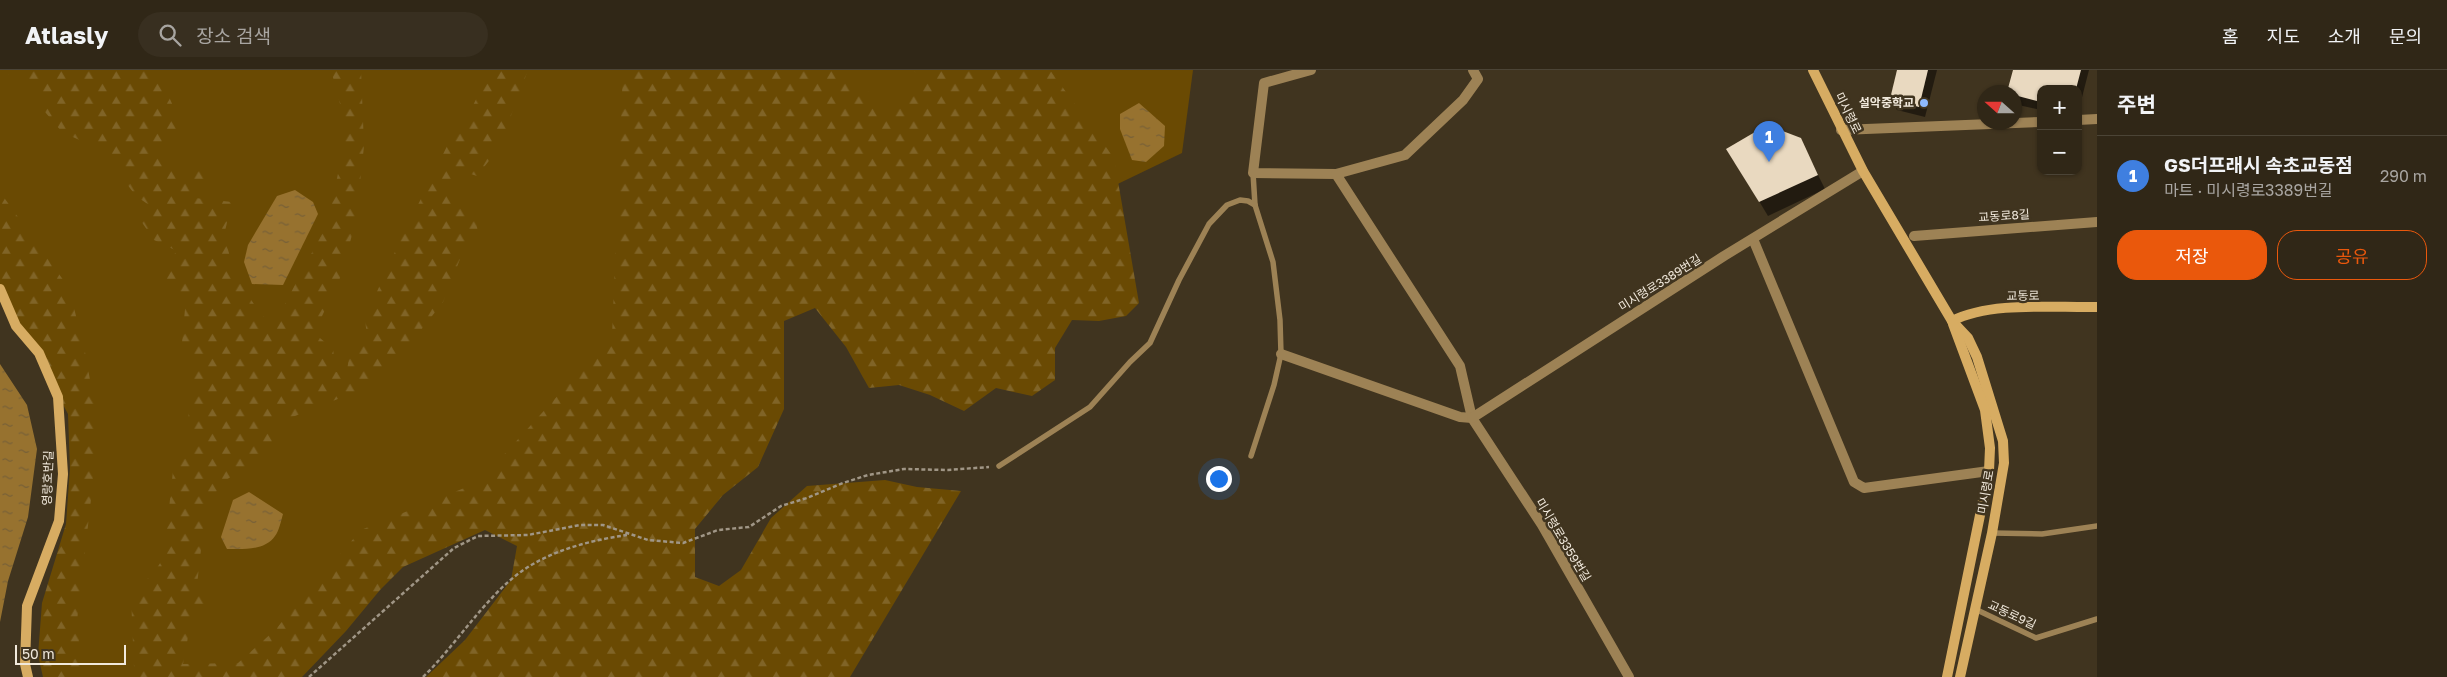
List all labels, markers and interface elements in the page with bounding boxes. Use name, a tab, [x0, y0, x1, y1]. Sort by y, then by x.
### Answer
search box	[138, 12, 488, 57]
text: Atlasly	[25, 20, 108, 49]
icon: search	[156, 21, 184, 49]
text: 장소 검색	[196, 24, 271, 47]
text: 홈	[2222, 25, 2239, 47]
text: 지도	[2267, 25, 2300, 47]
text: 소개	[2328, 25, 2361, 47]
text: 문의	[2389, 25, 2422, 47]
north arrow	[1977, 85, 2022, 130]
map controls	[2037, 85, 2082, 175]
button: +	[2037, 85, 2082, 130]
street label: 미시령로	[1832, 90, 1865, 136]
text: 주변	[2117, 91, 2156, 117]
place label: 설악중학교	[1859, 95, 1914, 110]
marker: 설악중학교	[1918, 97, 1930, 109]
pin: 1	[1753, 121, 1785, 162]
button: −	[2037, 130, 2082, 175]
text: GS더프래시 속초교동점	[2164, 153, 2353, 176]
text: 1	[2129, 166, 2137, 186]
text: 290 m	[2380, 166, 2427, 186]
text: 마트 · 미시령로3389번길	[2164, 180, 2333, 200]
street label: 교동로8길	[1978, 206, 2030, 225]
button: 저장	[2117, 230, 2267, 280]
button: 공유	[2277, 230, 2427, 280]
street label: 미시령로3389번길	[1616, 251, 1704, 314]
street label: 교동로	[2006, 288, 2040, 303]
street label: 영랑호반길	[39, 450, 56, 506]
your location	[1206, 466, 1232, 492]
street label: 미시령로	[1974, 469, 1997, 515]
street label: 미시령로3359번길	[1533, 495, 1594, 584]
street label: 교동로9길	[1986, 597, 2039, 632]
scale bar	[15, 642, 126, 665]
text: 50 m	[22, 645, 55, 662]

